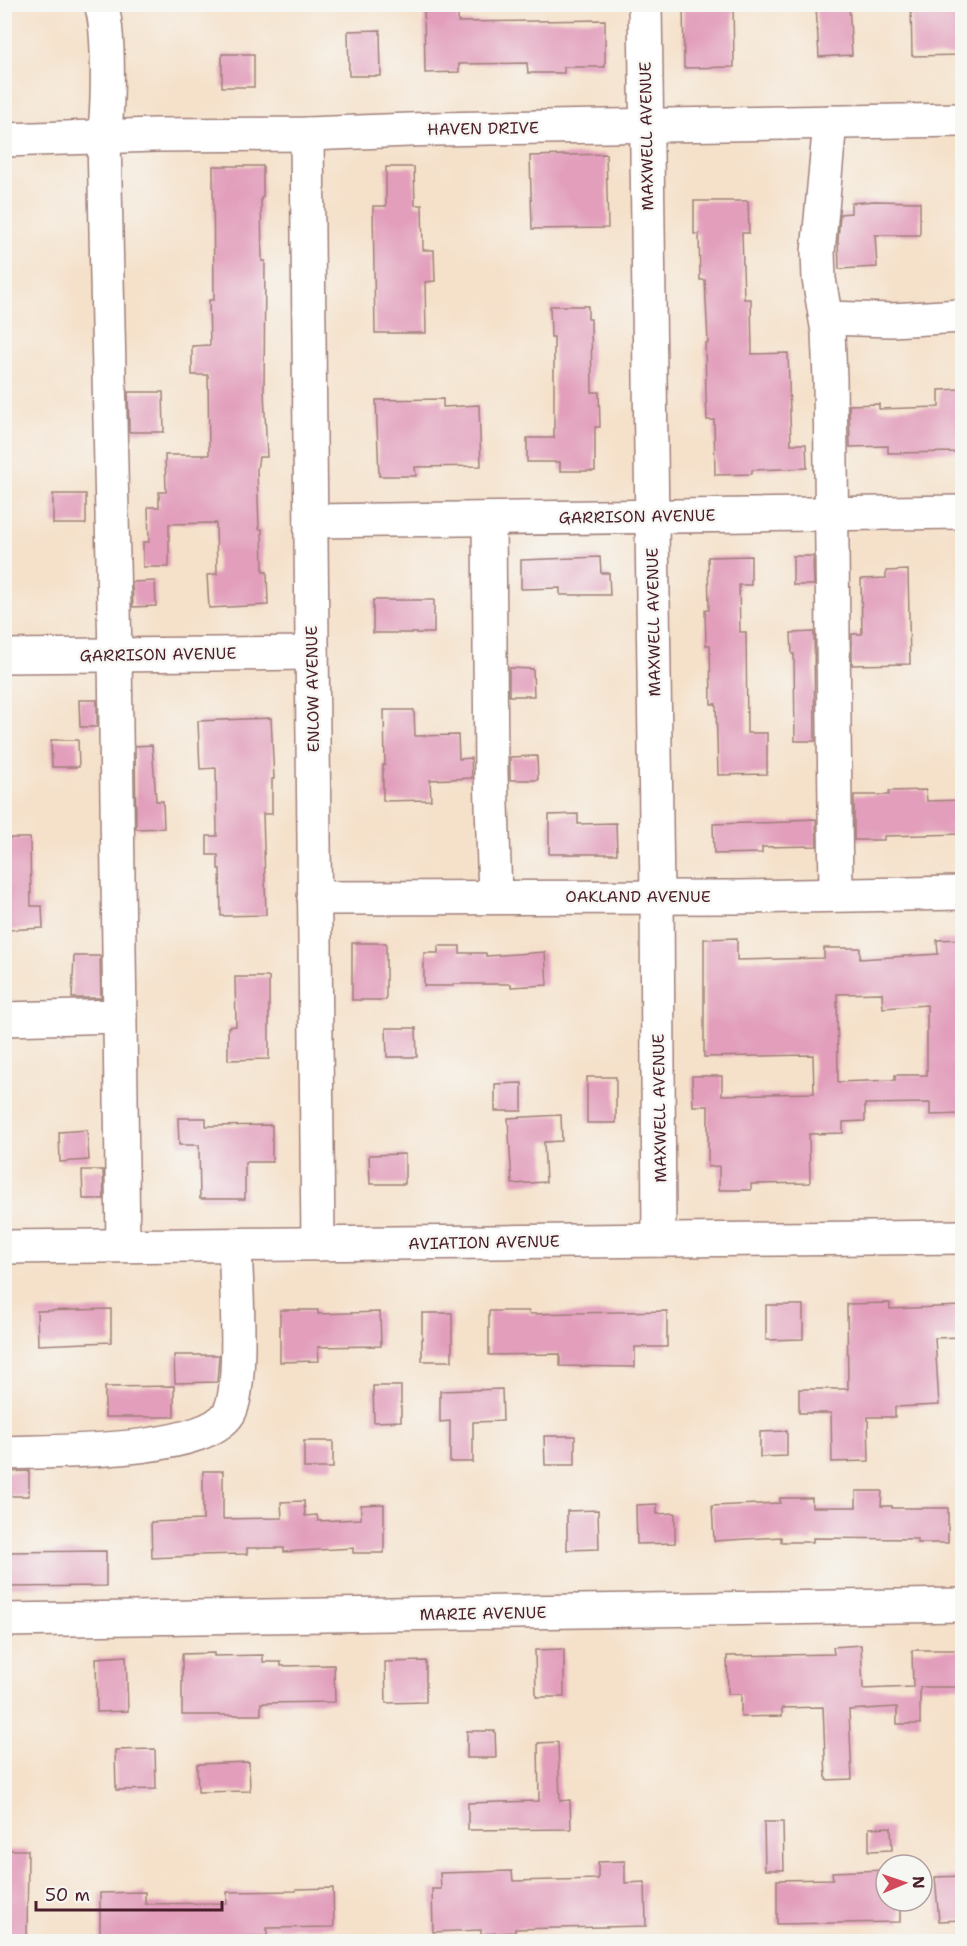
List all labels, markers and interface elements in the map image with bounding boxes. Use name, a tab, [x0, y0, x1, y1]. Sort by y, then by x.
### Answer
street label: MAXWELL AVENUE	[635, 61, 658, 211]
street label: HAVEN DRIVE	[427, 117, 539, 140]
street label: GARRISON AVENUE	[558, 505, 716, 528]
street label: MAXWELL AVENUE	[642, 547, 665, 697]
street label: ENLOW AVENUE	[301, 625, 324, 753]
street label: GARRISON AVENUE	[79, 643, 237, 666]
street label: OAKLAND AVENUE	[565, 886, 711, 907]
street label: MAXWELL AVENUE	[648, 1033, 671, 1183]
street label: AVIATION AVENUE	[408, 1231, 560, 1254]
street label: MARIE AVENUE	[419, 1602, 547, 1625]
north arrow	[874, 1853, 934, 1913]
scale bar	[36, 1874, 222, 1912]
text: N	[908, 1876, 929, 1889]
text: 50 m	[45, 1883, 90, 1907]

